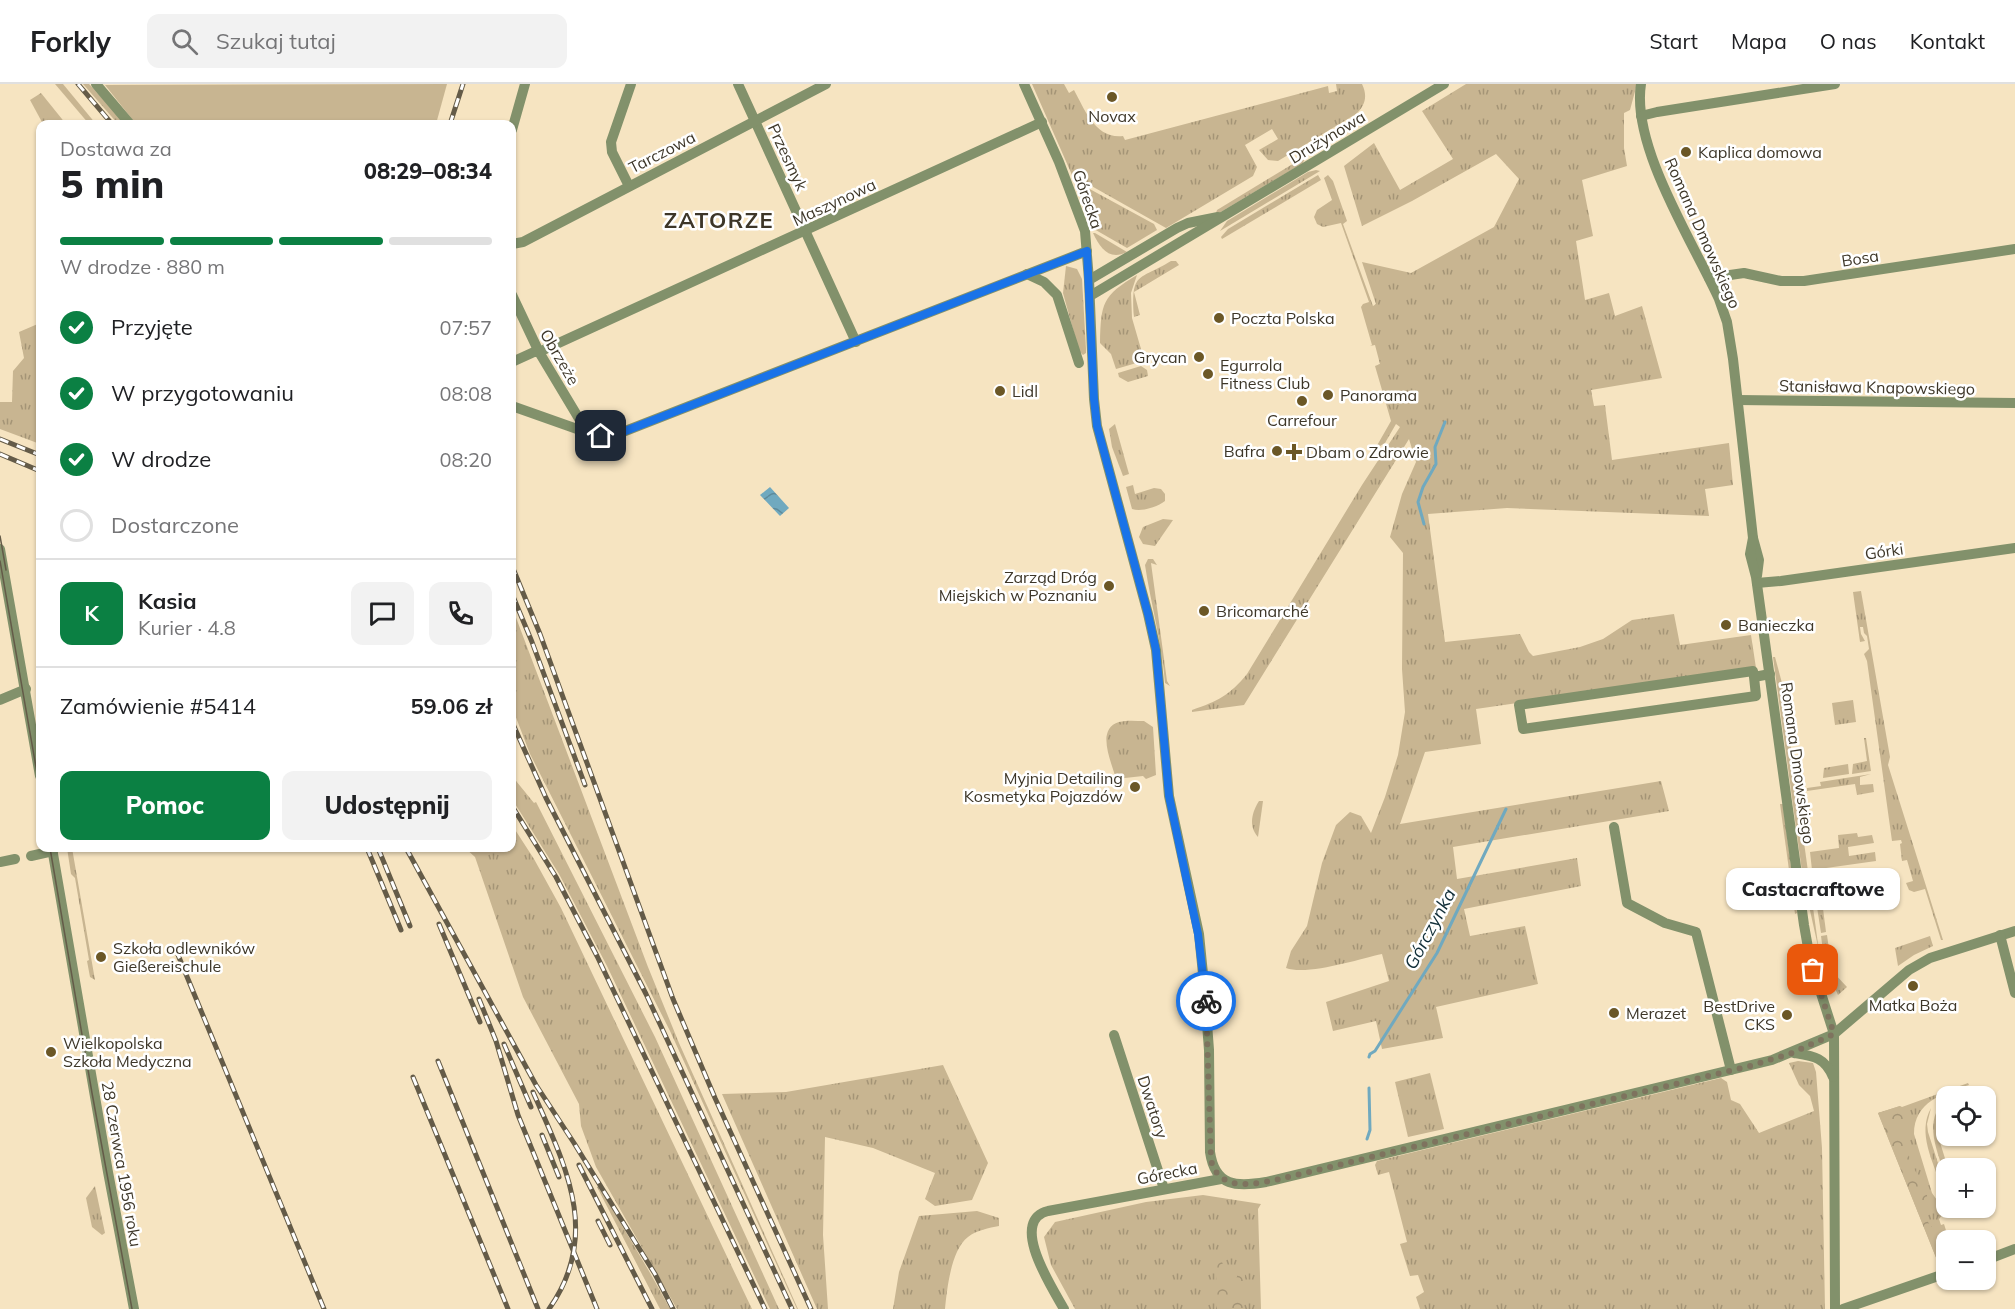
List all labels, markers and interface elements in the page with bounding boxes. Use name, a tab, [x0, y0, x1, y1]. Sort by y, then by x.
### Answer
search box	[147, 14, 567, 68]
text: Forkly	[30, 24, 111, 59]
icon: search	[168, 25, 201, 58]
text: Szukaj tutaj	[216, 27, 336, 55]
text: Start	[1649, 28, 1698, 54]
text: Mapa	[1731, 28, 1787, 54]
text: O nas	[1820, 28, 1877, 54]
text: Kontakt	[1910, 28, 1985, 54]
marker: Novax	[1105, 90, 1119, 104]
place label: Novax	[1088, 106, 1136, 126]
street label: Drużynowa	[1285, 106, 1369, 168]
street label: Przesmyk	[764, 120, 813, 194]
street label: Tarczowa	[625, 127, 699, 177]
text: Dostawa za	[60, 136, 172, 161]
place label: Kaplica domowa	[1698, 142, 1822, 162]
marker: Kaplica domowa	[1679, 145, 1693, 159]
street label: Romana Dmowskiego	[1661, 154, 1745, 312]
text: 08:29–08:34	[364, 157, 492, 185]
text: 5 min	[60, 159, 165, 208]
street label: Górecka	[1069, 167, 1107, 231]
street label: Maszynowa	[789, 174, 879, 230]
district label: ZATORZE	[664, 206, 774, 234]
street label: Bosa	[1840, 245, 1880, 271]
text: W drodze · 880 m	[60, 254, 225, 279]
place label: Poczta Polska	[1231, 308, 1335, 328]
icon: check	[60, 311, 93, 344]
marker: Poczta Polska	[1212, 311, 1226, 325]
text: Przyjęte	[111, 313, 193, 341]
text: 07:57	[439, 315, 492, 340]
street label: Obrzeże	[536, 325, 584, 389]
place label: Grycan	[1134, 347, 1187, 367]
marker: Grycan	[1192, 350, 1206, 364]
place label: Egurrola Fitness Club	[1220, 355, 1310, 393]
marker: Egurrola Fitness Club	[1201, 367, 1215, 381]
street label: Stanisława Knapowskiego	[1779, 375, 1975, 399]
icon: check	[60, 377, 93, 410]
text: W przygotowaniu	[111, 379, 294, 407]
text: 08:08	[439, 381, 492, 406]
place label: Lidl	[1012, 381, 1038, 401]
marker: Lidl	[993, 384, 1007, 398]
place label: Panorama	[1340, 385, 1417, 405]
marker: Panorama	[1321, 388, 1335, 402]
marker: Carrefour	[1295, 394, 1309, 408]
pin	[575, 410, 626, 461]
place label: Carrefour	[1267, 410, 1337, 430]
icon: home	[584, 419, 617, 452]
place label: Bafra	[1224, 441, 1265, 461]
place label: Dbam o Zdrowie	[1306, 442, 1429, 462]
icon: check	[60, 443, 93, 476]
marker: Bafra	[1270, 444, 1284, 458]
text: W drodze	[111, 445, 211, 473]
marker: Dbam o Zdrowie	[1287, 445, 1301, 459]
text: 08:20	[439, 447, 492, 472]
text: Dostarczone	[111, 511, 239, 539]
street label: Górki	[1863, 538, 1905, 564]
place label: Zarząd Dróg Miejskich w Poznaniu	[939, 567, 1097, 605]
marker: Zarząd Dróg Miejskich w Poznaniu	[1102, 579, 1116, 593]
button: chat	[351, 582, 414, 645]
button: phone	[429, 582, 492, 645]
text: Kasia	[138, 587, 197, 615]
text: K	[84, 599, 99, 627]
place label: Bricomarché	[1216, 601, 1309, 621]
marker: Bricomarché	[1197, 604, 1211, 618]
text: Kurier · 4.8	[138, 615, 236, 640]
place label: Banieczka	[1738, 615, 1814, 635]
marker: Banieczka	[1719, 618, 1733, 632]
street label: Romana Dmowskiego	[1777, 681, 1819, 845]
text: Zamówienie #5414	[60, 692, 256, 720]
text: 59.06 zł	[410, 692, 492, 720]
place label: Myjnia Detailing Kosmetyka Pojazdów	[964, 768, 1123, 806]
button: Pomoc	[60, 771, 270, 840]
button: Udostępnij	[282, 771, 492, 840]
marker: Myjnia Detailing Kosmetyka Pojazdów	[1128, 780, 1142, 794]
callout: Castacraftowe	[1726, 868, 1900, 910]
text: Castacraftowe	[1742, 876, 1884, 901]
water label: Górczynka	[1399, 884, 1460, 973]
place label: Szkoła odlewników Gießereischule	[113, 938, 255, 976]
pin	[1787, 944, 1838, 995]
marker: Szkoła odlewników Gießereischule	[94, 950, 108, 964]
icon: bag	[1796, 953, 1829, 986]
courier	[1176, 971, 1236, 1031]
marker: Matka Boża	[1906, 979, 1920, 993]
icon: bike	[1190, 985, 1223, 1018]
place label: Matka Boża	[1869, 995, 1957, 1015]
place label: BestDrive CKS	[1703, 996, 1775, 1034]
place label: Merazet	[1626, 1003, 1687, 1023]
marker: Merazet	[1607, 1006, 1621, 1020]
marker: BestDrive CKS	[1780, 1008, 1794, 1022]
place label: Wielkopolska Szkoła Medyczna	[63, 1033, 192, 1071]
marker: Wielkopolska Szkoła Medyczna	[44, 1045, 58, 1059]
street label: Dwatory	[1133, 1073, 1173, 1141]
street label: 28 Czerwca 1956 roku	[98, 1080, 146, 1248]
map controls	[1936, 1086, 1996, 1290]
button: locate	[1936, 1086, 1996, 1146]
street label: Górecka	[1135, 1157, 1199, 1189]
button: +	[1936, 1158, 1996, 1218]
button: −	[1936, 1230, 1996, 1290]

